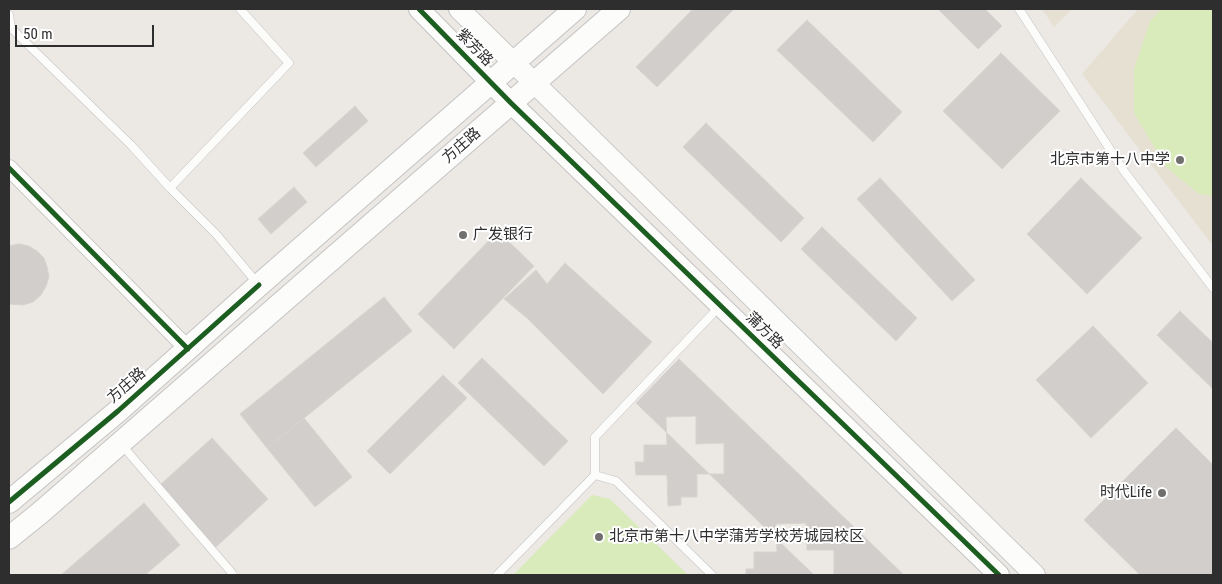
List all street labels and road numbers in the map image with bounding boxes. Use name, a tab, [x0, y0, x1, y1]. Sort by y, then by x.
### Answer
street label: 紫芳路	[452, 26, 496, 70]
street label: 方庄路	[439, 124, 485, 168]
street label: 蒲方路	[742, 309, 786, 353]
street label: 方庄路	[104, 364, 150, 408]

